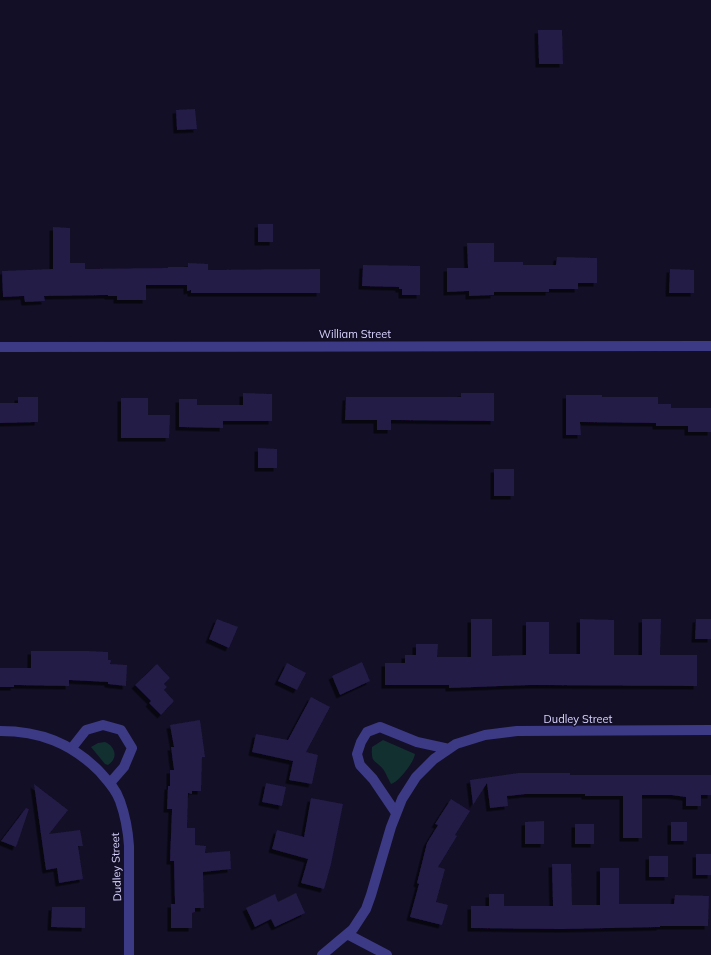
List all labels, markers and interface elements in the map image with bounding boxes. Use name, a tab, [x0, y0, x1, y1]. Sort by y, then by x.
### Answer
street label: William Street	[319, 327, 391, 341]
street label: Dudley Street	[544, 712, 613, 726]
street label: Dudley Street	[108, 832, 124, 902]

